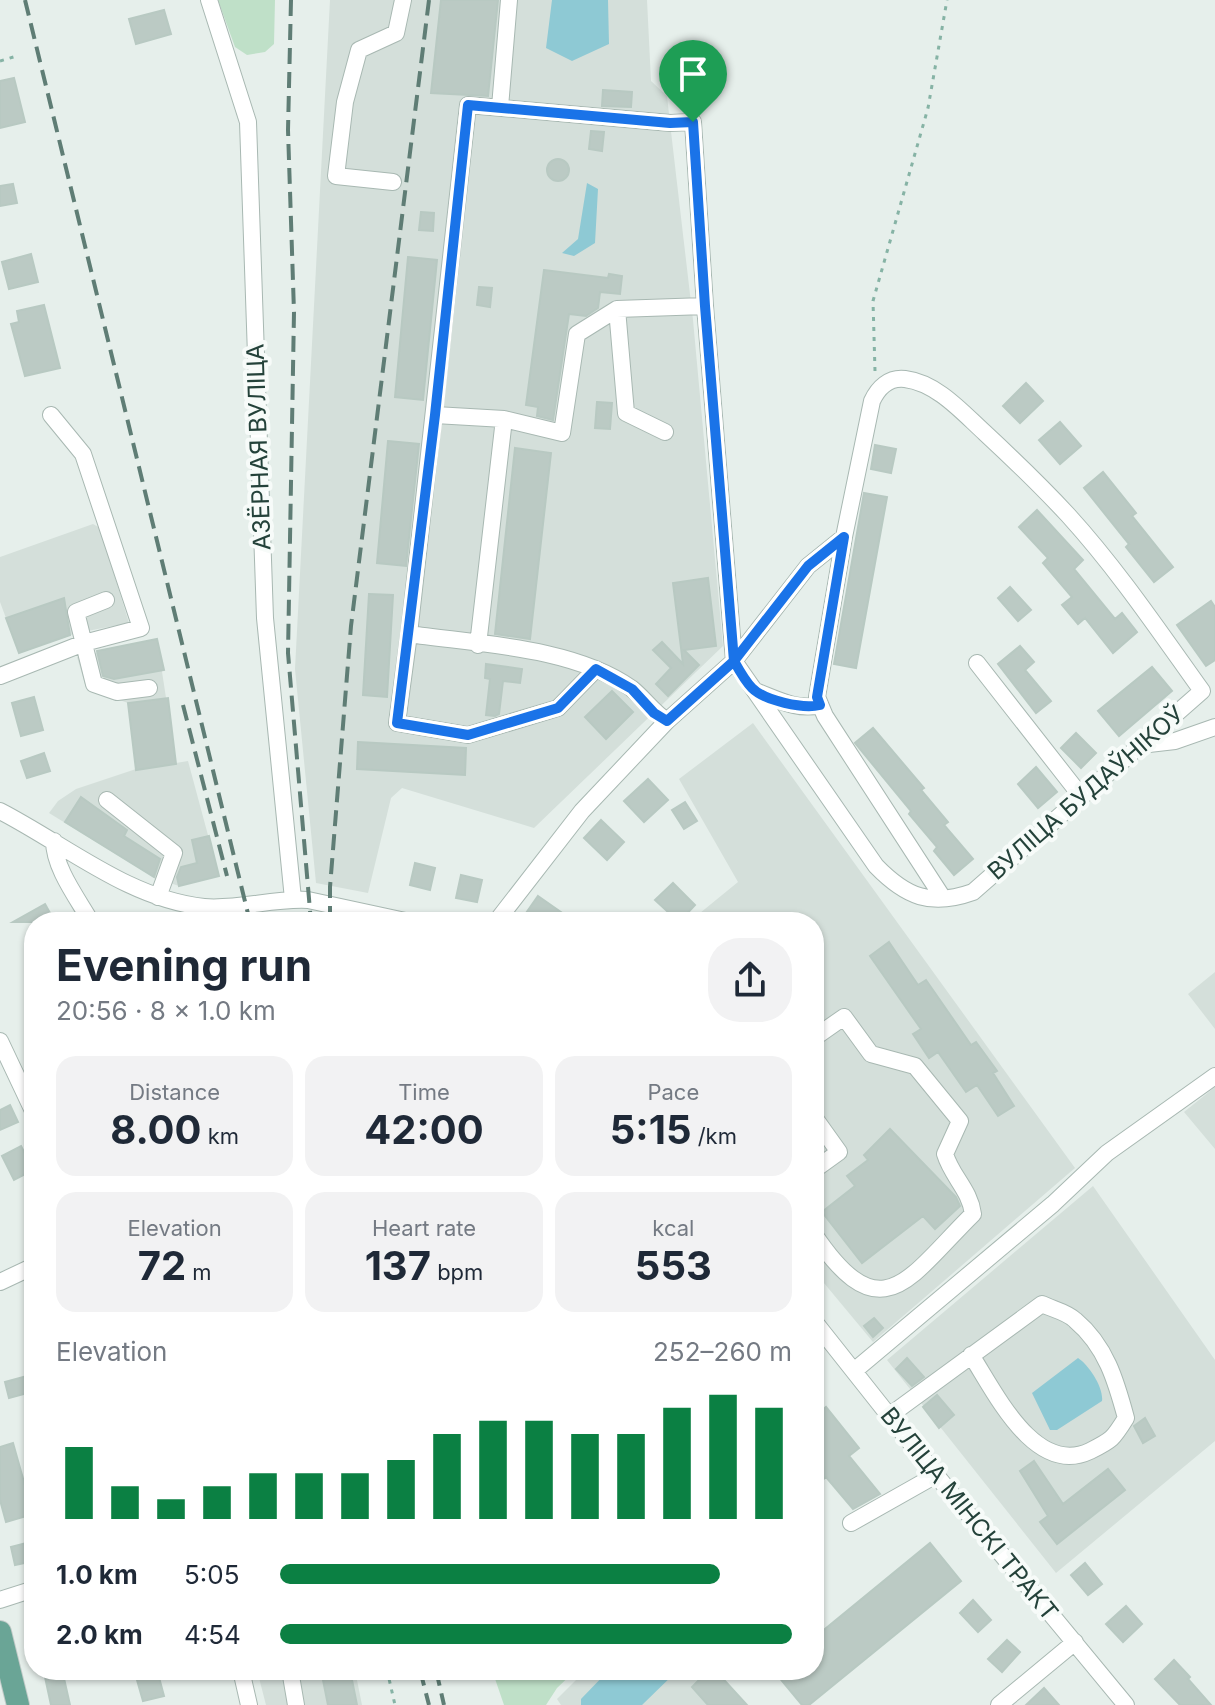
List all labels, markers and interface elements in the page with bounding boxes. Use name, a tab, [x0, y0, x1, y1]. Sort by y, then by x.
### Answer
pin	[659, 40, 727, 122]
icon: arrive	[671, 52, 715, 96]
street label: АЗЁРНАЯ ВУЛІЦА	[240, 343, 277, 551]
street label: ВУЛІЦА БУДАЎНІКОЎ	[981, 699, 1190, 886]
text: Evening run	[56, 938, 312, 992]
button: share	[708, 938, 792, 1022]
text: 20:56 · 8 × 1.0 km	[56, 995, 276, 1026]
text: Distance	[129, 1079, 220, 1105]
text: Time	[398, 1079, 450, 1105]
text: Pace	[647, 1079, 699, 1105]
text: 8.00	[110, 1105, 202, 1154]
text: 42:00	[364, 1105, 484, 1154]
text: 5:15	[610, 1105, 691, 1154]
text: km	[202, 1123, 239, 1149]
text: /km	[691, 1123, 737, 1149]
text: Elevation	[128, 1215, 222, 1241]
text: Heart rate	[372, 1215, 476, 1241]
text: kcal	[652, 1215, 694, 1241]
text: 72	[138, 1241, 186, 1290]
text: 137	[365, 1241, 431, 1290]
text: 553	[635, 1241, 712, 1290]
text: m	[186, 1259, 212, 1285]
text: bpm	[431, 1259, 483, 1285]
text: Elevation	[56, 1336, 167, 1367]
text: 252–260 m	[653, 1336, 792, 1367]
street label: ВУЛІЦА МІНСКІ ТРАКТ	[874, 1401, 1064, 1626]
text: 1.0 km	[56, 1559, 138, 1590]
text: 5:05	[184, 1559, 240, 1590]
text: 2.0 km	[56, 1619, 143, 1650]
text: 4:54	[184, 1619, 241, 1650]

